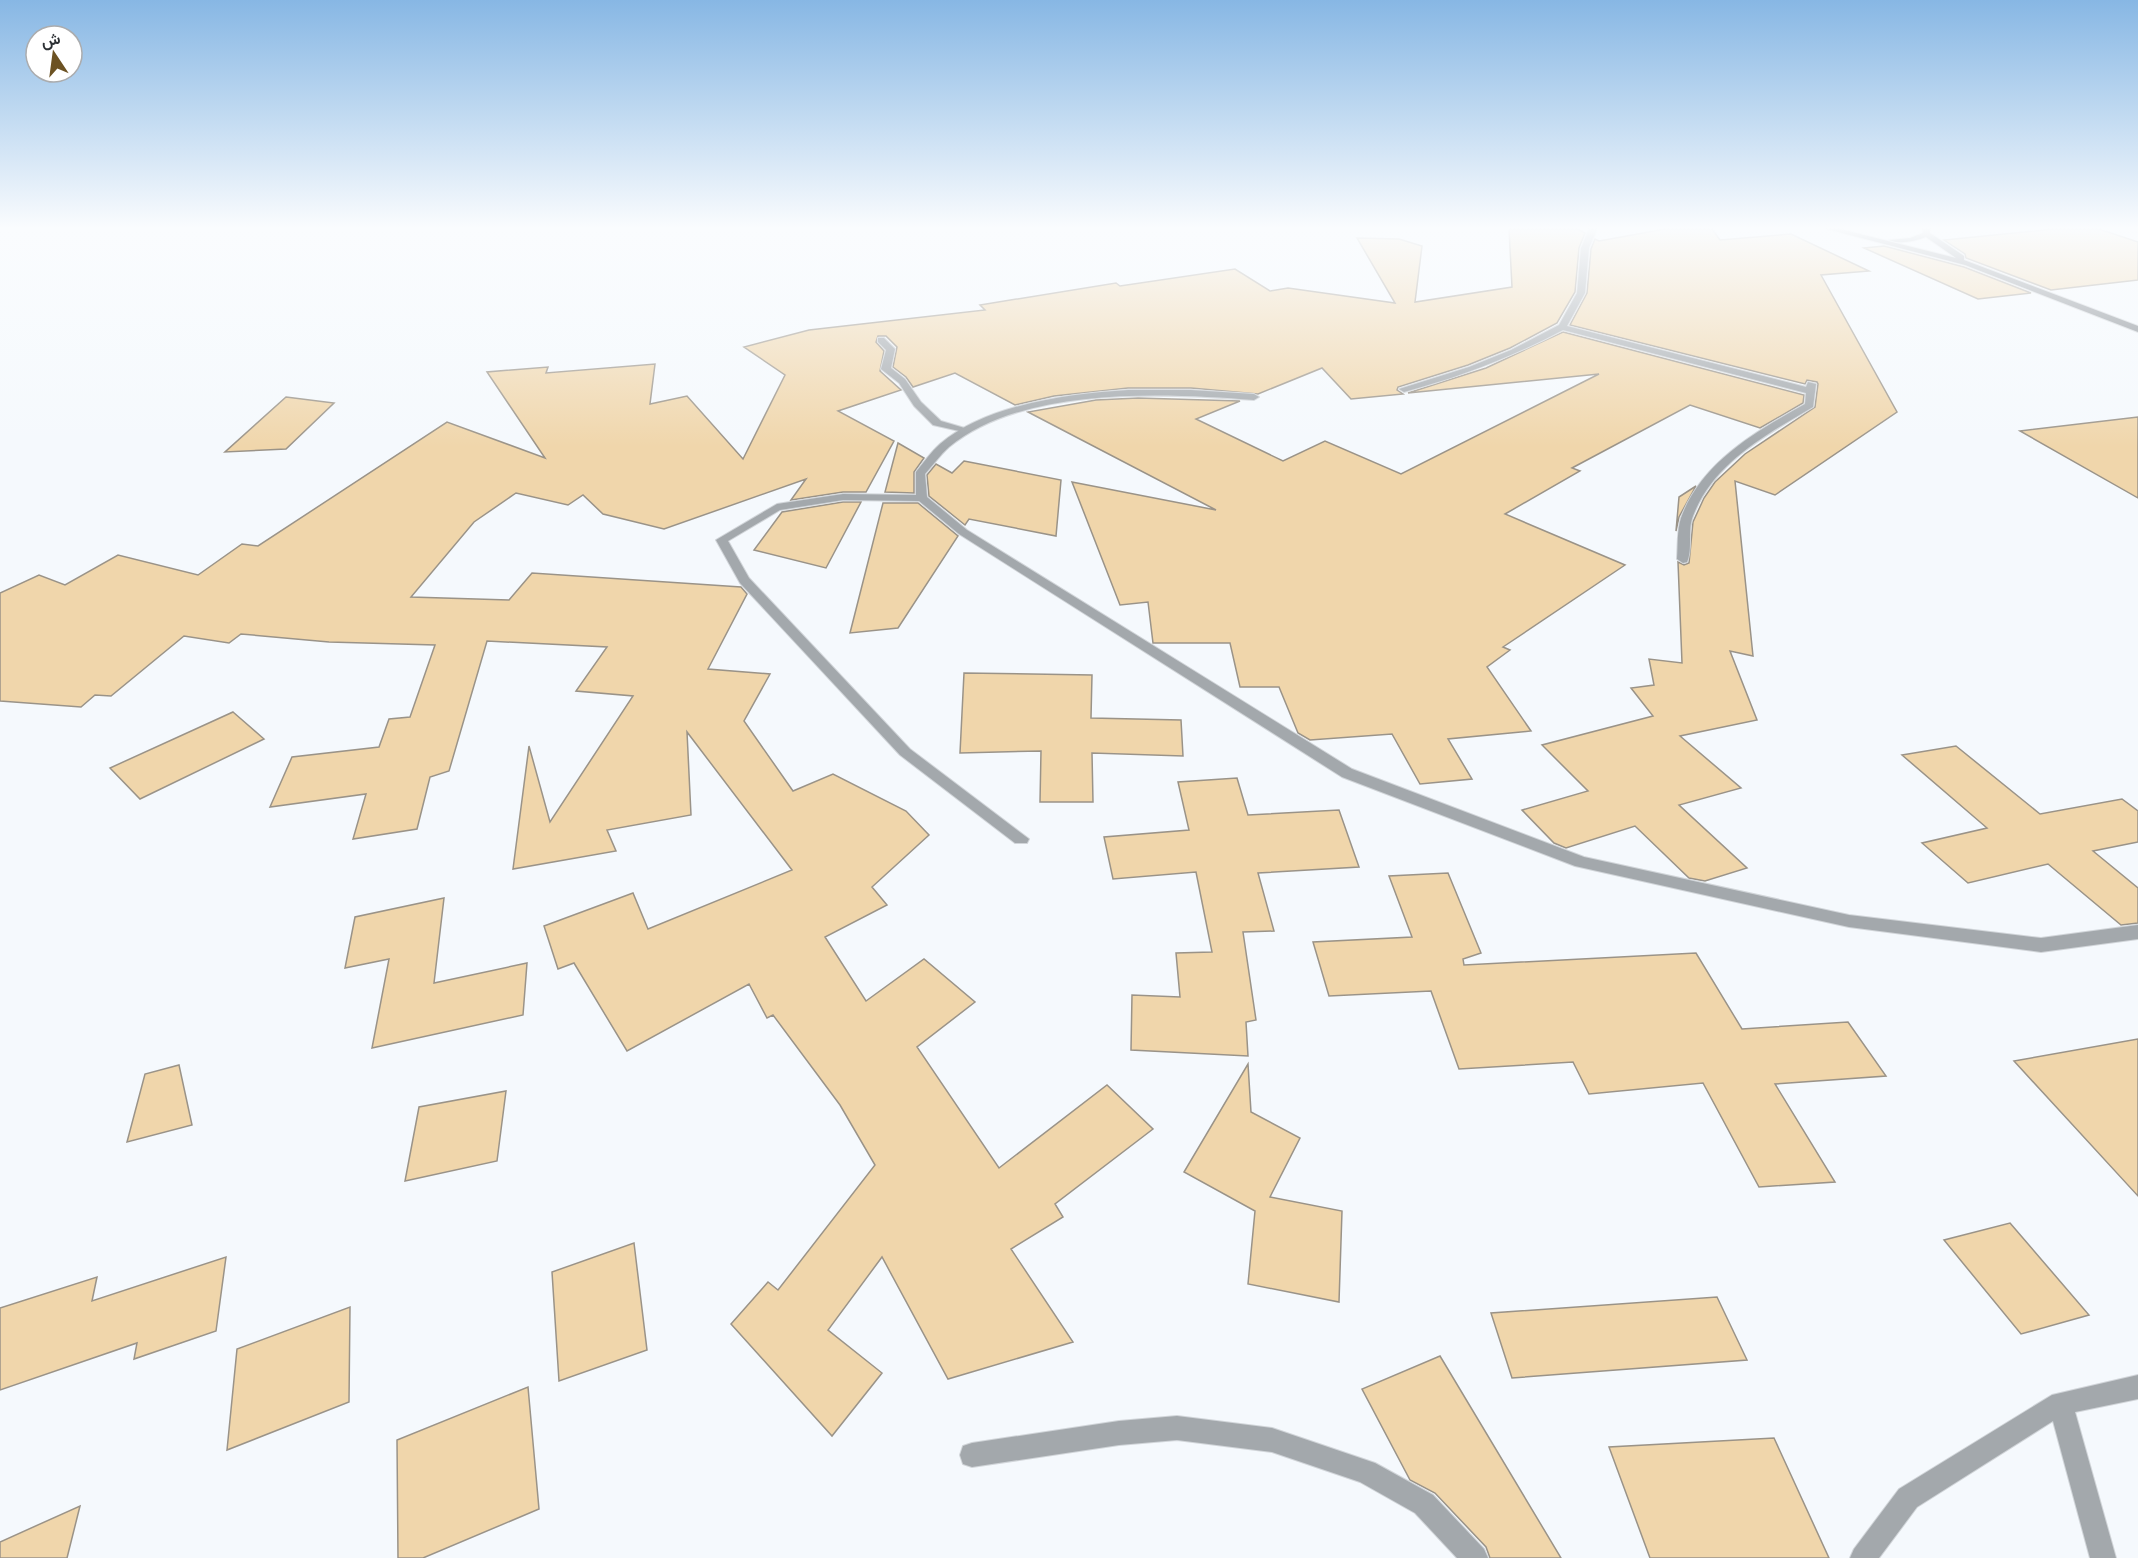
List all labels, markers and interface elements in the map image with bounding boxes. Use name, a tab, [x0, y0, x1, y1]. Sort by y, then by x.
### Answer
north arrow	[24, 24, 84, 84]
text: ش	[39, 28, 62, 51]

